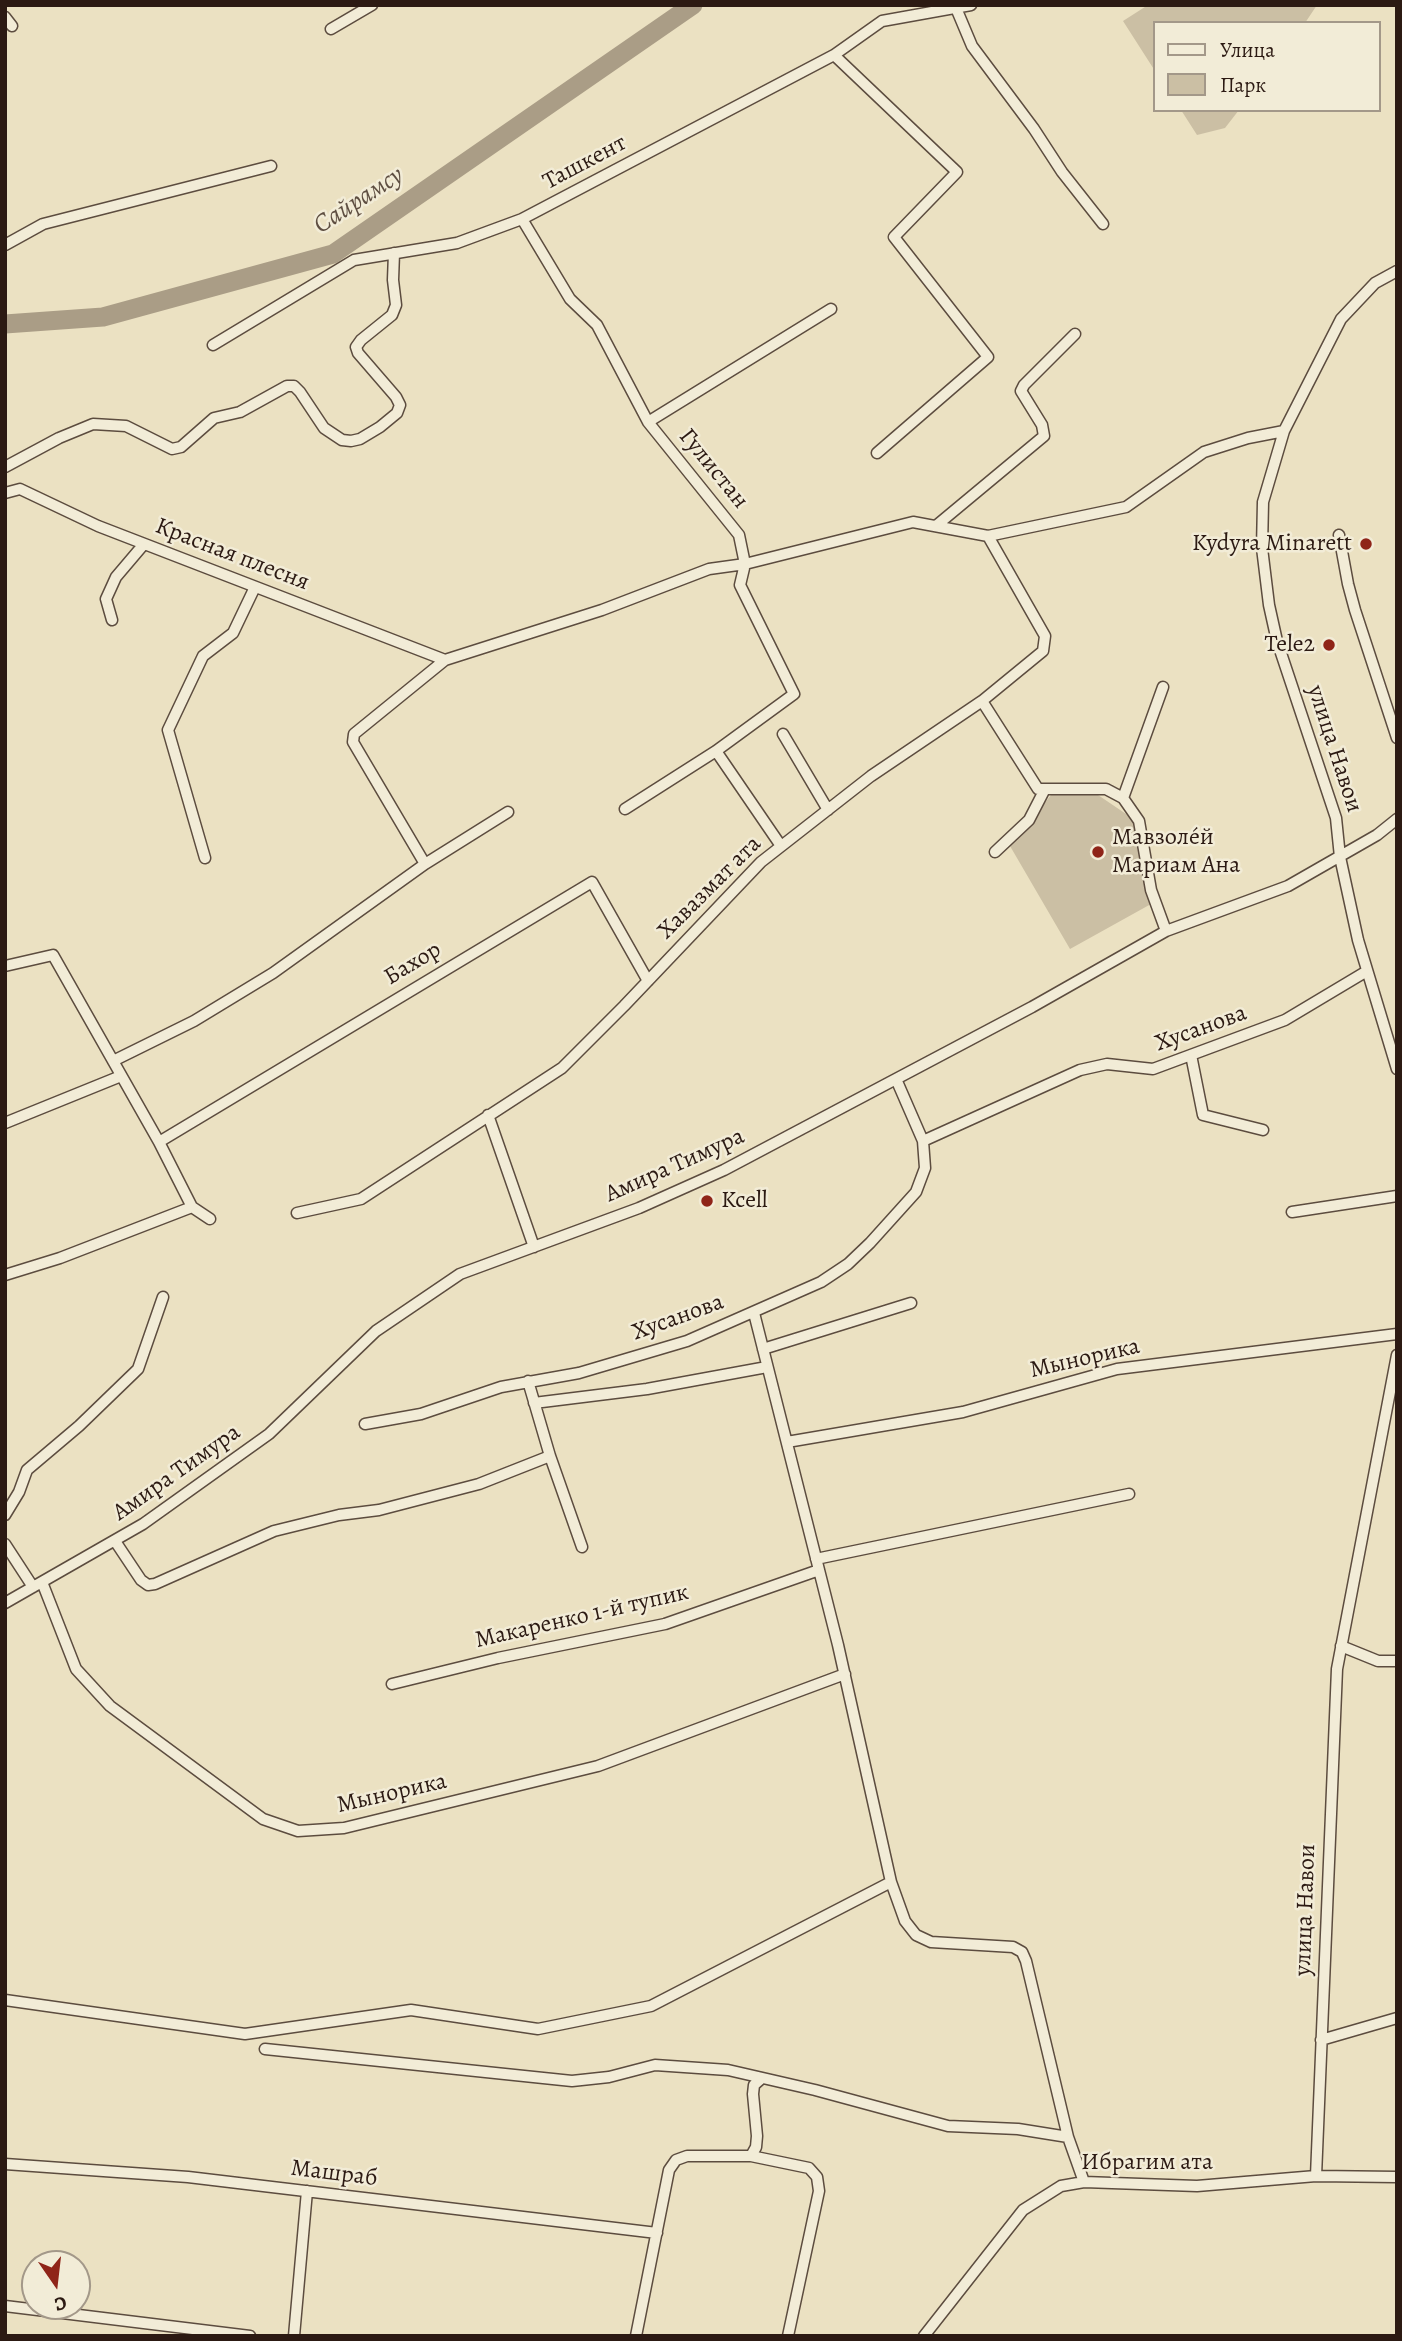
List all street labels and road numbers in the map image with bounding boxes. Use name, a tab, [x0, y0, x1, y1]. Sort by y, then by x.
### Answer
street label: Ташкент	[538, 129, 632, 197]
street label: Гулистан	[672, 423, 754, 515]
street label: Красная плесня	[151, 512, 313, 598]
street label: улица Навои	[1300, 682, 1368, 816]
street label: Хавазмат ата	[652, 830, 768, 946]
street label: Бахор	[379, 936, 447, 992]
street label: Хусанова	[1151, 999, 1251, 1059]
street label: Амира Тимура	[601, 1123, 749, 1209]
street label: Хусанова	[628, 1288, 728, 1348]
street label: Мынорика	[1027, 1332, 1143, 1386]
street label: Амира Тимура	[108, 1418, 246, 1528]
street label: Макаренко 1-й тупик	[472, 1578, 692, 1656]
street label: Мынорика	[334, 1767, 450, 1821]
street label: улица Навои	[1289, 1843, 1323, 1977]
street label: Ибрагим ата	[1081, 2149, 1213, 2177]
street label: Машраб	[289, 2154, 379, 2194]

